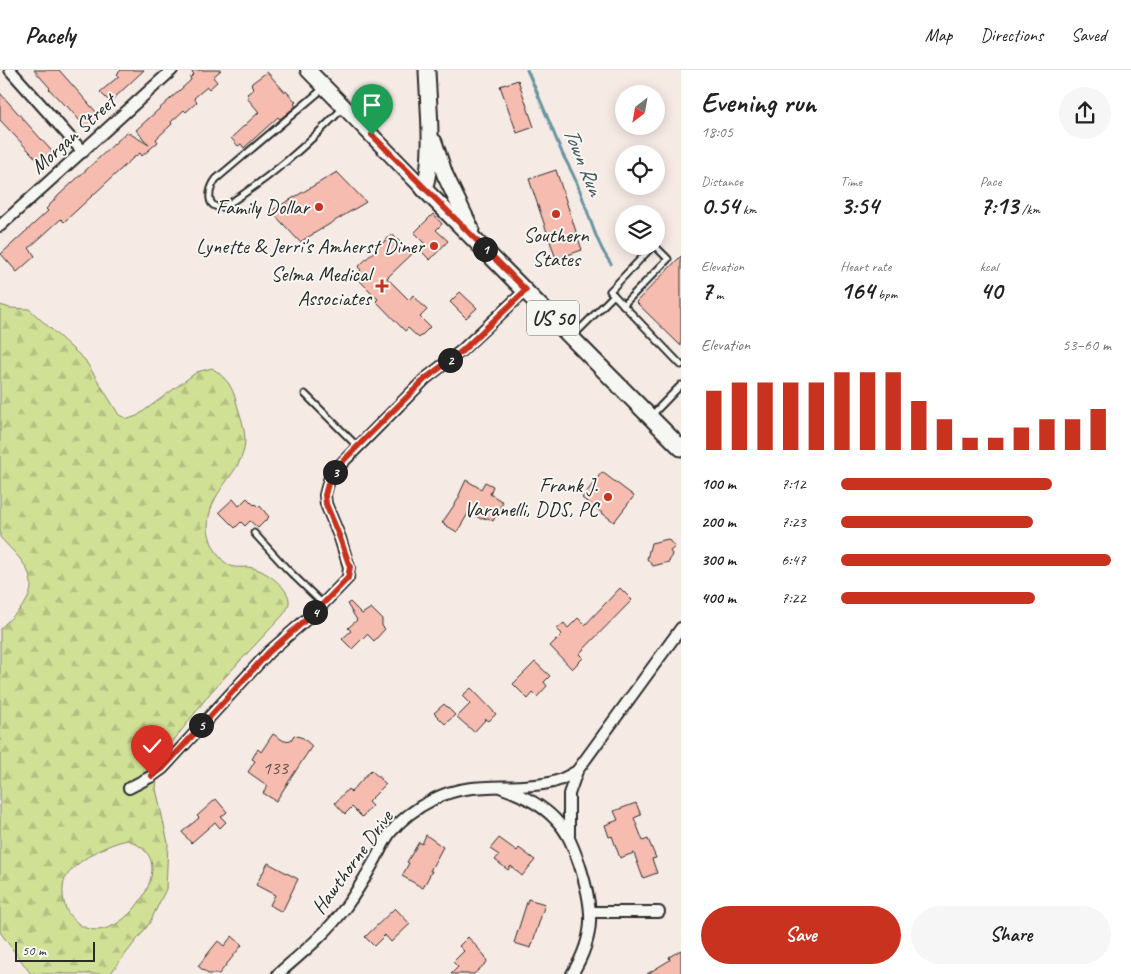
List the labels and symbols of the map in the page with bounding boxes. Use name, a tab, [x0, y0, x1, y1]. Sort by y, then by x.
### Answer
pin	[351, 84, 393, 135]
north arrow	[615, 85, 665, 135]
street label: Morgan Street	[25, 87, 123, 179]
water label: Town Run	[557, 123, 610, 202]
place label: Family Dollar	[216, 194, 310, 220]
marker: Family Dollar	[313, 201, 325, 213]
marker: Southern States	[550, 208, 562, 220]
place label: Southern States	[523, 222, 589, 272]
place label: Lynette & Jerri's Amherst Diner	[196, 233, 425, 259]
pin: 1	[472, 236, 498, 262]
marker: Lynette & Jerri's Amherst Diner	[428, 240, 440, 252]
place label: Selma Medical Associates	[271, 261, 374, 311]
marker: Selma Medical Associates	[375, 279, 389, 293]
road number: US 50	[527, 300, 579, 336]
pin: 2	[438, 348, 462, 372]
pin: 3	[322, 460, 348, 484]
place label: Frank J. Varanelli, DDS, PC	[464, 472, 601, 522]
marker: Frank J. Varanelli, DDS, PC	[602, 491, 614, 503]
pin: 4	[302, 600, 328, 624]
pin: 5	[188, 712, 214, 738]
pin	[131, 725, 173, 776]
house number: 133	[262, 756, 289, 780]
street label: Hawthorne Drive	[306, 804, 399, 919]
scale bar	[15, 939, 95, 962]

